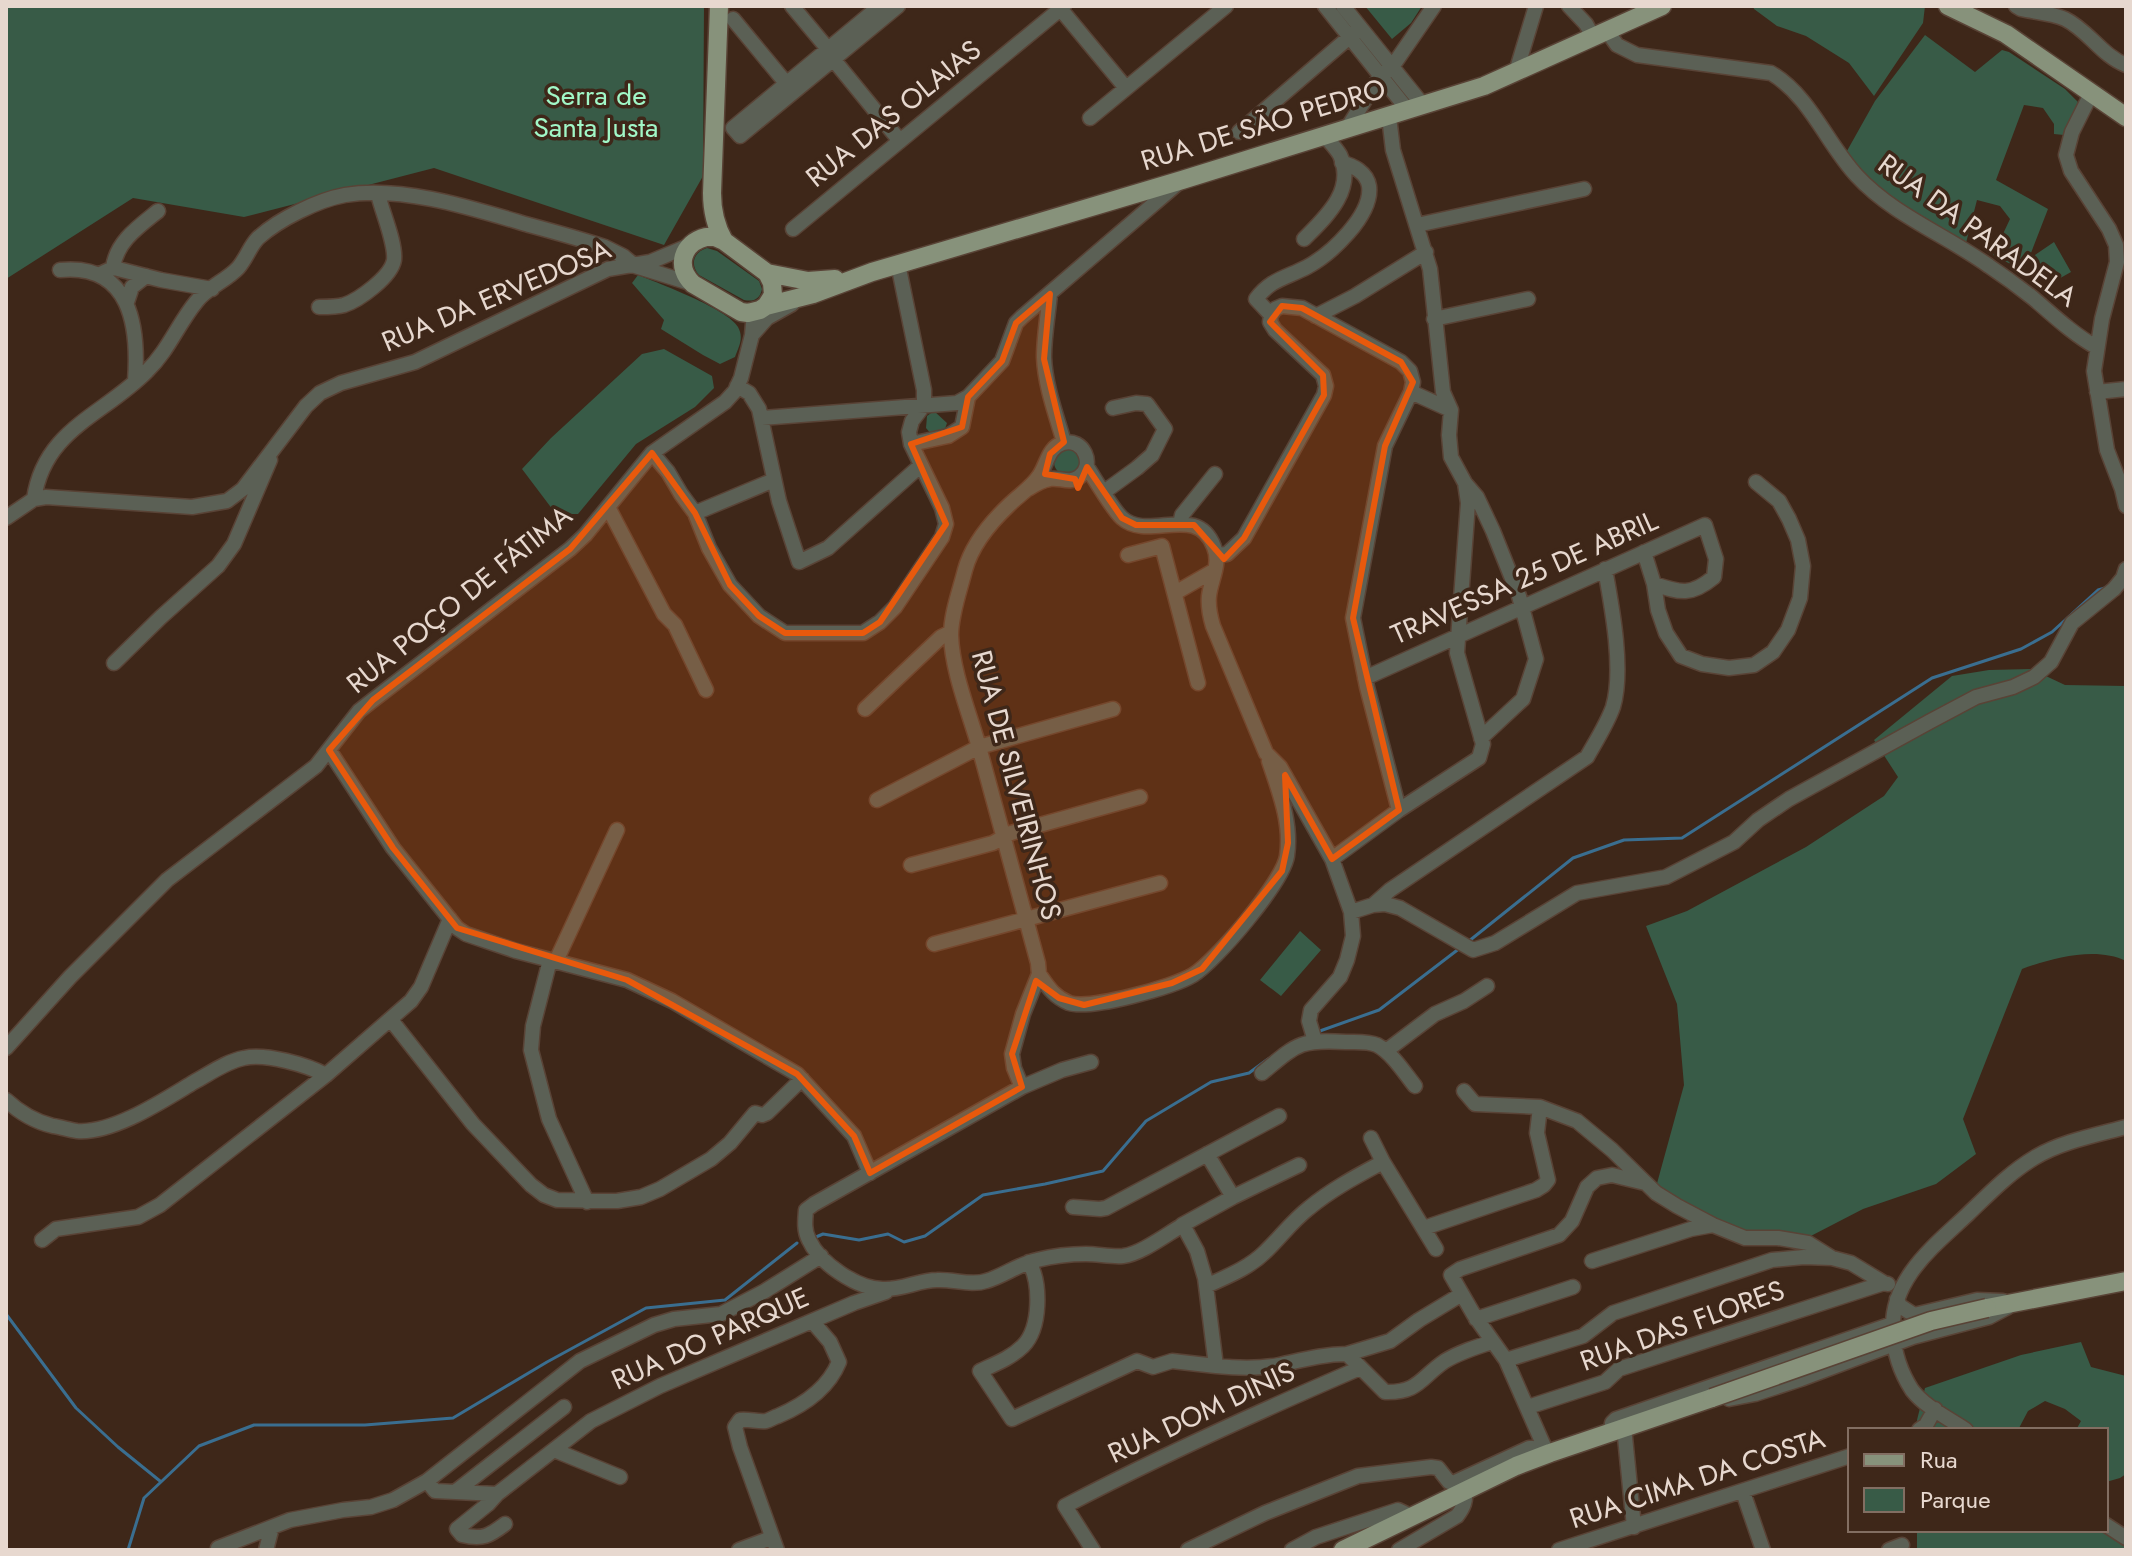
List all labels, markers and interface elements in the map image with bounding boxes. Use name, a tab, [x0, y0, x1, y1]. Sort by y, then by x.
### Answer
street label: RUA DAS OLAIAS	[797, 30, 990, 197]
street label: RUA DE SÃO PEDRO	[1136, 68, 1391, 181]
park label: Serra de Santa Justa	[534, 75, 659, 148]
street label: RUA DA PARADELA	[1870, 144, 2086, 317]
street label: RUA DA ERVEDOSA	[375, 229, 617, 362]
street label: RUA POÇO DE FÁTIMA	[338, 495, 581, 703]
street label: TRAVESSA 25 DE ABRIL	[1384, 500, 1664, 655]
street label: RUA DE SILVEIRINHOS	[961, 646, 1072, 924]
street label: RUA DAS FLORES	[1574, 1269, 1790, 1381]
street label: RUA DO PARQUE	[605, 1277, 815, 1400]
street label: RUA DOM DINIS	[1101, 1351, 1301, 1474]
street label: RUA CIMA DA COSTA	[1564, 1418, 1831, 1539]
legend	[1848, 1428, 2108, 1532]
text: Rua	[1920, 1442, 1958, 1477]
text: Parque	[1920, 1482, 1991, 1517]

